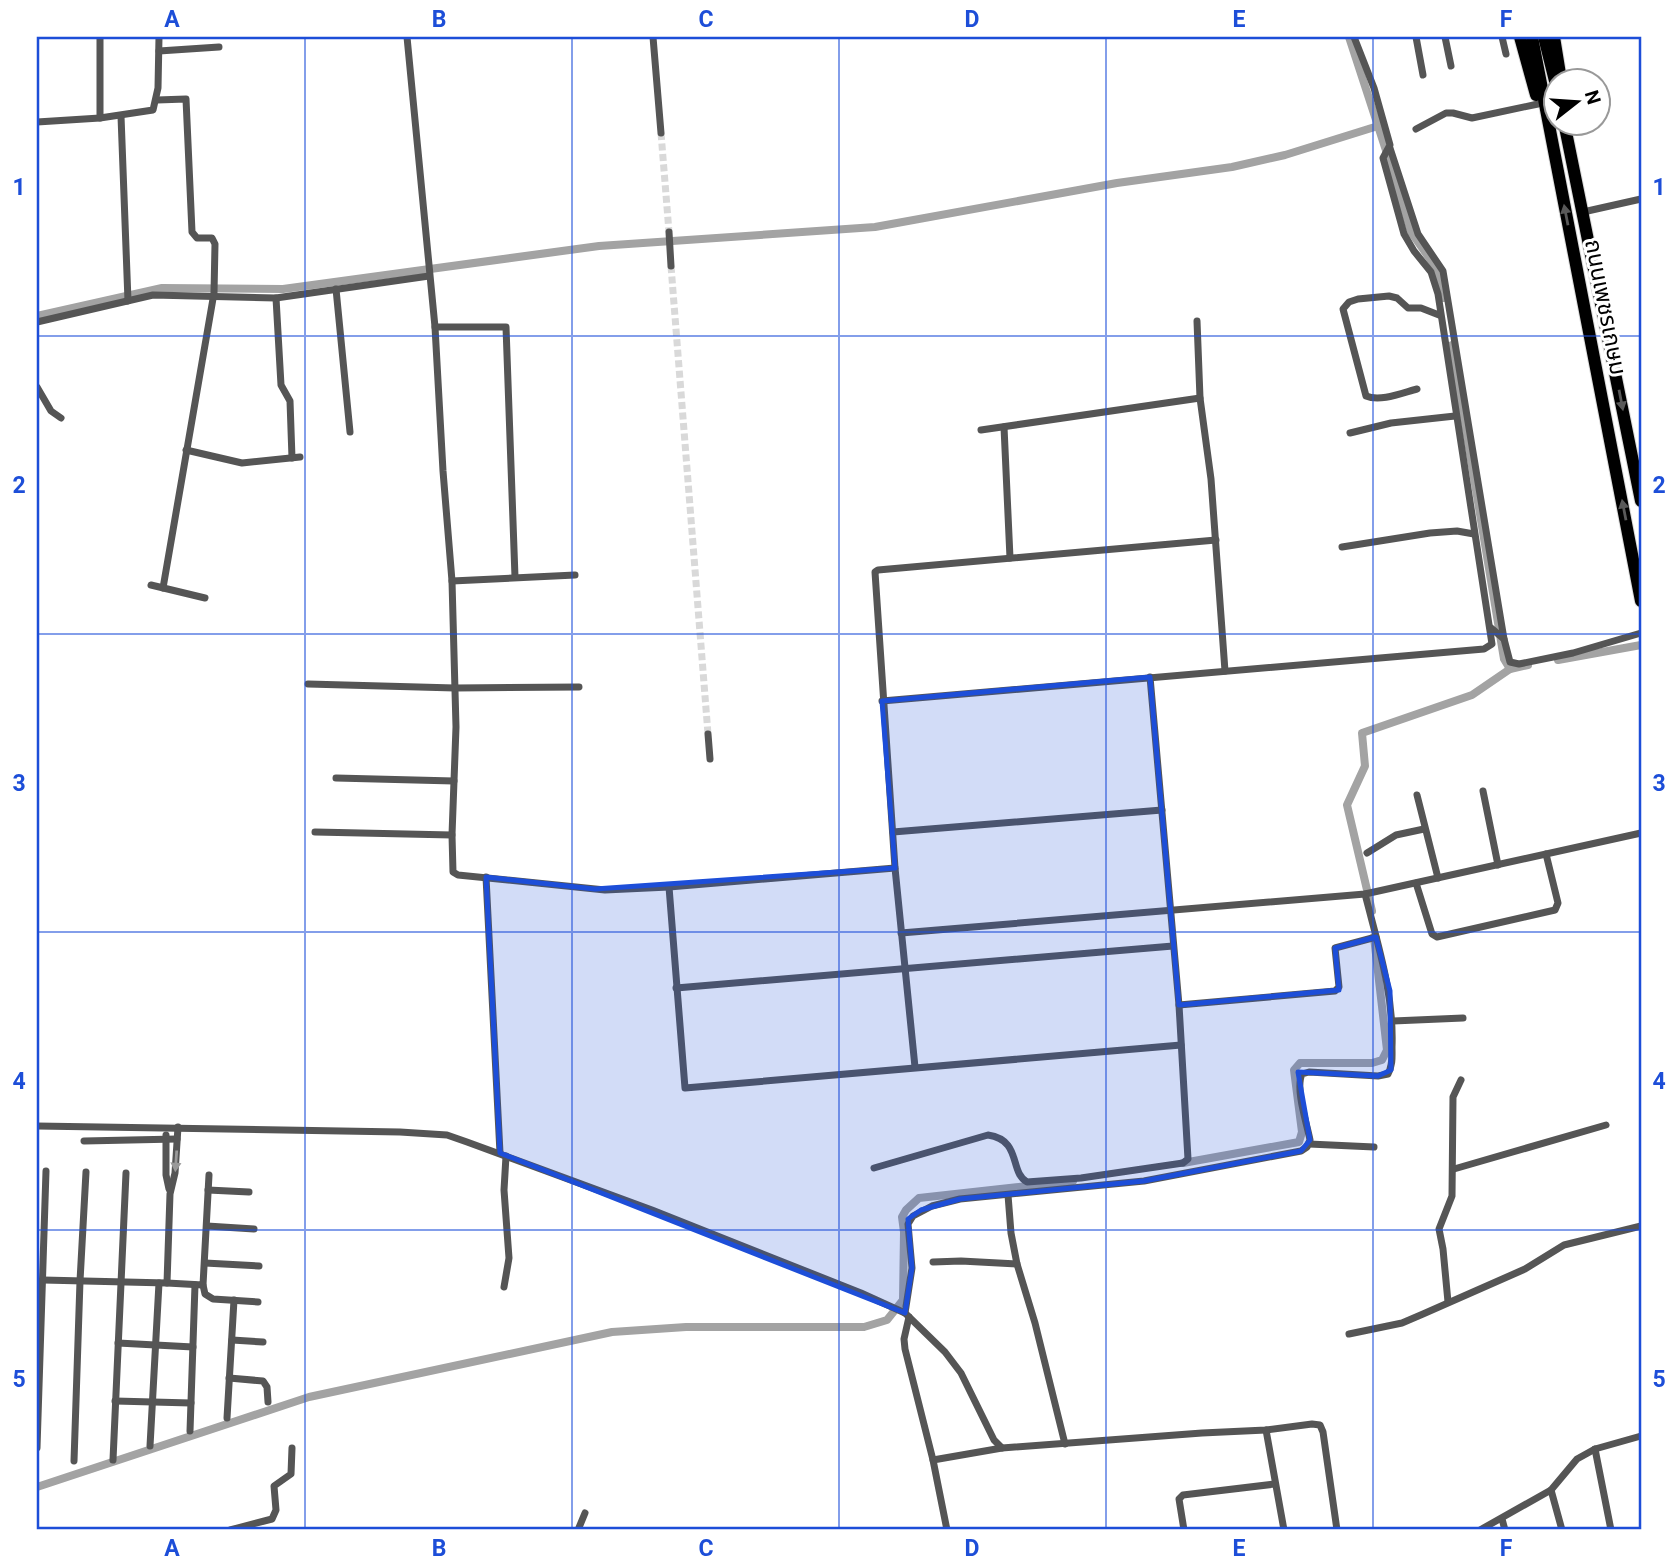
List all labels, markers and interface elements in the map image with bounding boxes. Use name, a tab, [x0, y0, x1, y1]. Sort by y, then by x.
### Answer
text: A	[164, 6, 180, 33]
text: B	[432, 6, 446, 33]
text: C	[698, 6, 714, 33]
text: D	[965, 6, 979, 33]
text: E	[1233, 6, 1246, 33]
text: F	[1500, 6, 1513, 33]
north arrow	[1542, 66, 1612, 136]
text: N	[1580, 87, 1606, 107]
text: 1	[12, 174, 26, 201]
text: 1	[1652, 174, 1666, 201]
one-way arrow	[1561, 204, 1572, 226]
street label: ถนนเพชรเกษม	[1579, 237, 1632, 377]
one-way arrow	[1615, 389, 1626, 411]
text: 2	[12, 472, 26, 499]
text: 2	[1652, 472, 1666, 499]
one-way arrow	[1618, 499, 1629, 521]
text: 3	[12, 770, 26, 797]
text: 3	[1652, 770, 1666, 797]
text: 4	[12, 1068, 26, 1095]
text: 4	[1652, 1068, 1666, 1095]
one-way arrow	[170, 1150, 181, 1172]
text: 5	[12, 1366, 26, 1393]
text: 5	[1652, 1366, 1666, 1393]
text: A	[164, 1535, 180, 1562]
text: B	[432, 1535, 446, 1562]
text: C	[698, 1535, 714, 1562]
text: D	[965, 1535, 979, 1562]
text: E	[1233, 1535, 1246, 1562]
text: F	[1500, 1535, 1513, 1562]

